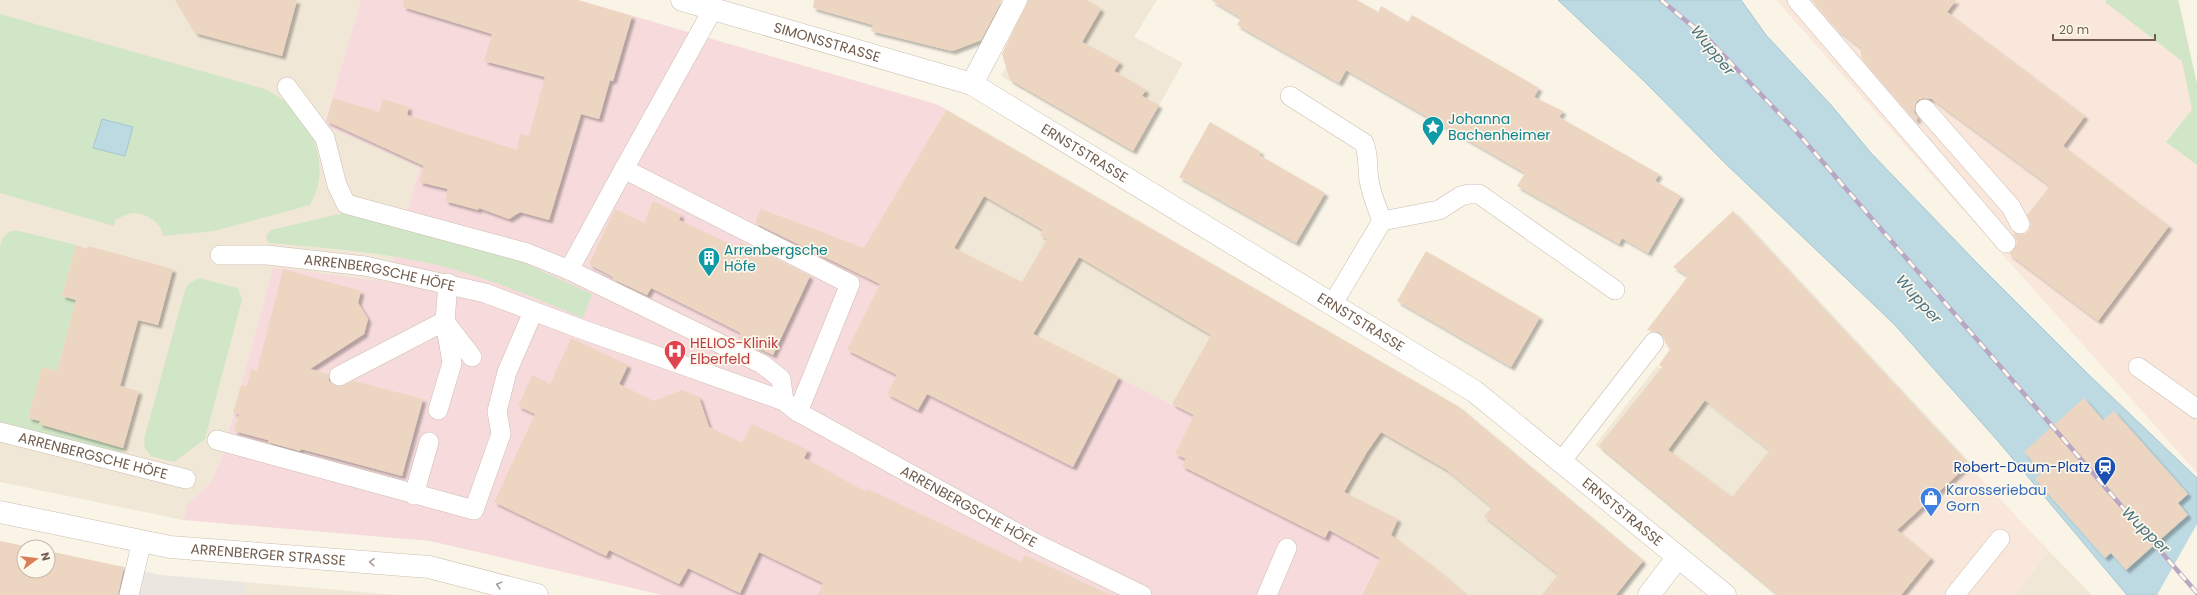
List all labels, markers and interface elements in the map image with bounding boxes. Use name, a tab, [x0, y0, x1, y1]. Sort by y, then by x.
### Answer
scale bar	[2053, 16, 2155, 42]
street label: SIMONSSTRASSE	[771, 17, 883, 67]
water label: Wupper	[1686, 20, 1740, 80]
text: 20 m	[2059, 21, 2089, 38]
place label: Johanna Bachenheimer	[1448, 109, 1551, 145]
place icon: Johanna Bachenheimer	[1420, 114, 1446, 147]
street label: ERNSTSTRASSE	[1037, 119, 1132, 187]
place label: Arrenbergsche Höfe	[724, 240, 828, 276]
building icon: Arrenbergsche Höfe	[696, 245, 722, 278]
street label: ARRENBERGSCHE HÖFE	[303, 249, 457, 296]
water label: Wupper	[1891, 270, 1947, 328]
street label: ERNSTSTRASSE	[1314, 288, 1408, 356]
place label: HELIOS-Klinik Elberfeld	[690, 333, 779, 369]
hospital icon: HELIOS-Klinik Elberfeld	[662, 338, 688, 371]
street label: ARRENBERGSCHE HÖFE	[16, 427, 170, 484]
station icon: Robert-Daum-Platz	[2092, 454, 2118, 487]
place label: Robert-Daum-Platz	[1953, 457, 2090, 477]
street label: ARRENBERGSCHE HÖFE	[897, 461, 1041, 552]
street label: ERNSTSTRASSE	[1578, 473, 1667, 551]
place label: Karosseriebau Gorn	[1946, 480, 2047, 516]
shop icon: Karosseriebau Gorn	[1918, 485, 1944, 518]
water label: Wupper	[2117, 502, 2175, 558]
north arrow	[16, 539, 56, 579]
street label: ARRENBERGER STRASSE	[190, 539, 346, 571]
text: N	[37, 550, 54, 562]
one-way arrow	[369, 558, 375, 567]
one-way arrow	[496, 581, 503, 590]

